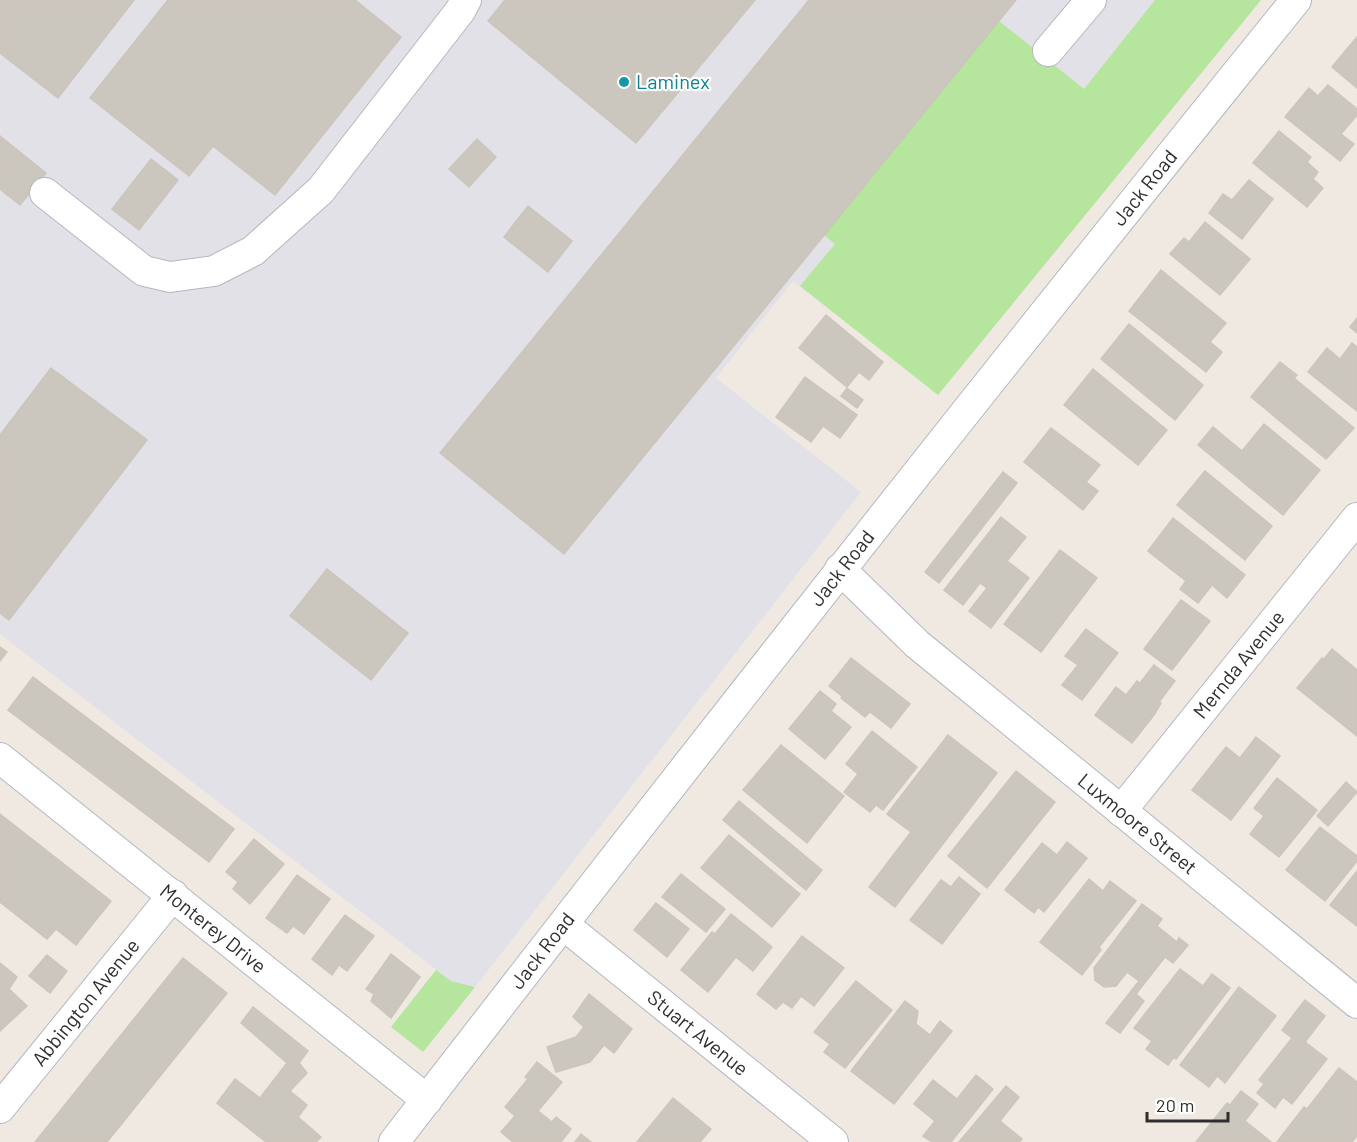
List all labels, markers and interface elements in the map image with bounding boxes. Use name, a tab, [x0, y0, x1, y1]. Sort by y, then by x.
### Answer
place label: Laminex	[636, 69, 710, 93]
marker: Laminex	[617, 75, 631, 89]
street label: Jack Road	[1106, 144, 1182, 230]
street label: Jack Road	[804, 525, 879, 611]
street label: Mernda Avenue	[1188, 605, 1289, 723]
street label: Luxmoore Street	[1074, 768, 1202, 879]
street label: Monterey Drive	[156, 878, 272, 978]
street label: Jack Road	[504, 907, 579, 993]
street label: Abbington Avenue	[26, 933, 144, 1070]
street label: Stuart Avenue	[643, 984, 754, 1080]
scale bar	[1147, 1085, 1228, 1123]
text: 20 m	[1156, 1094, 1194, 1116]

